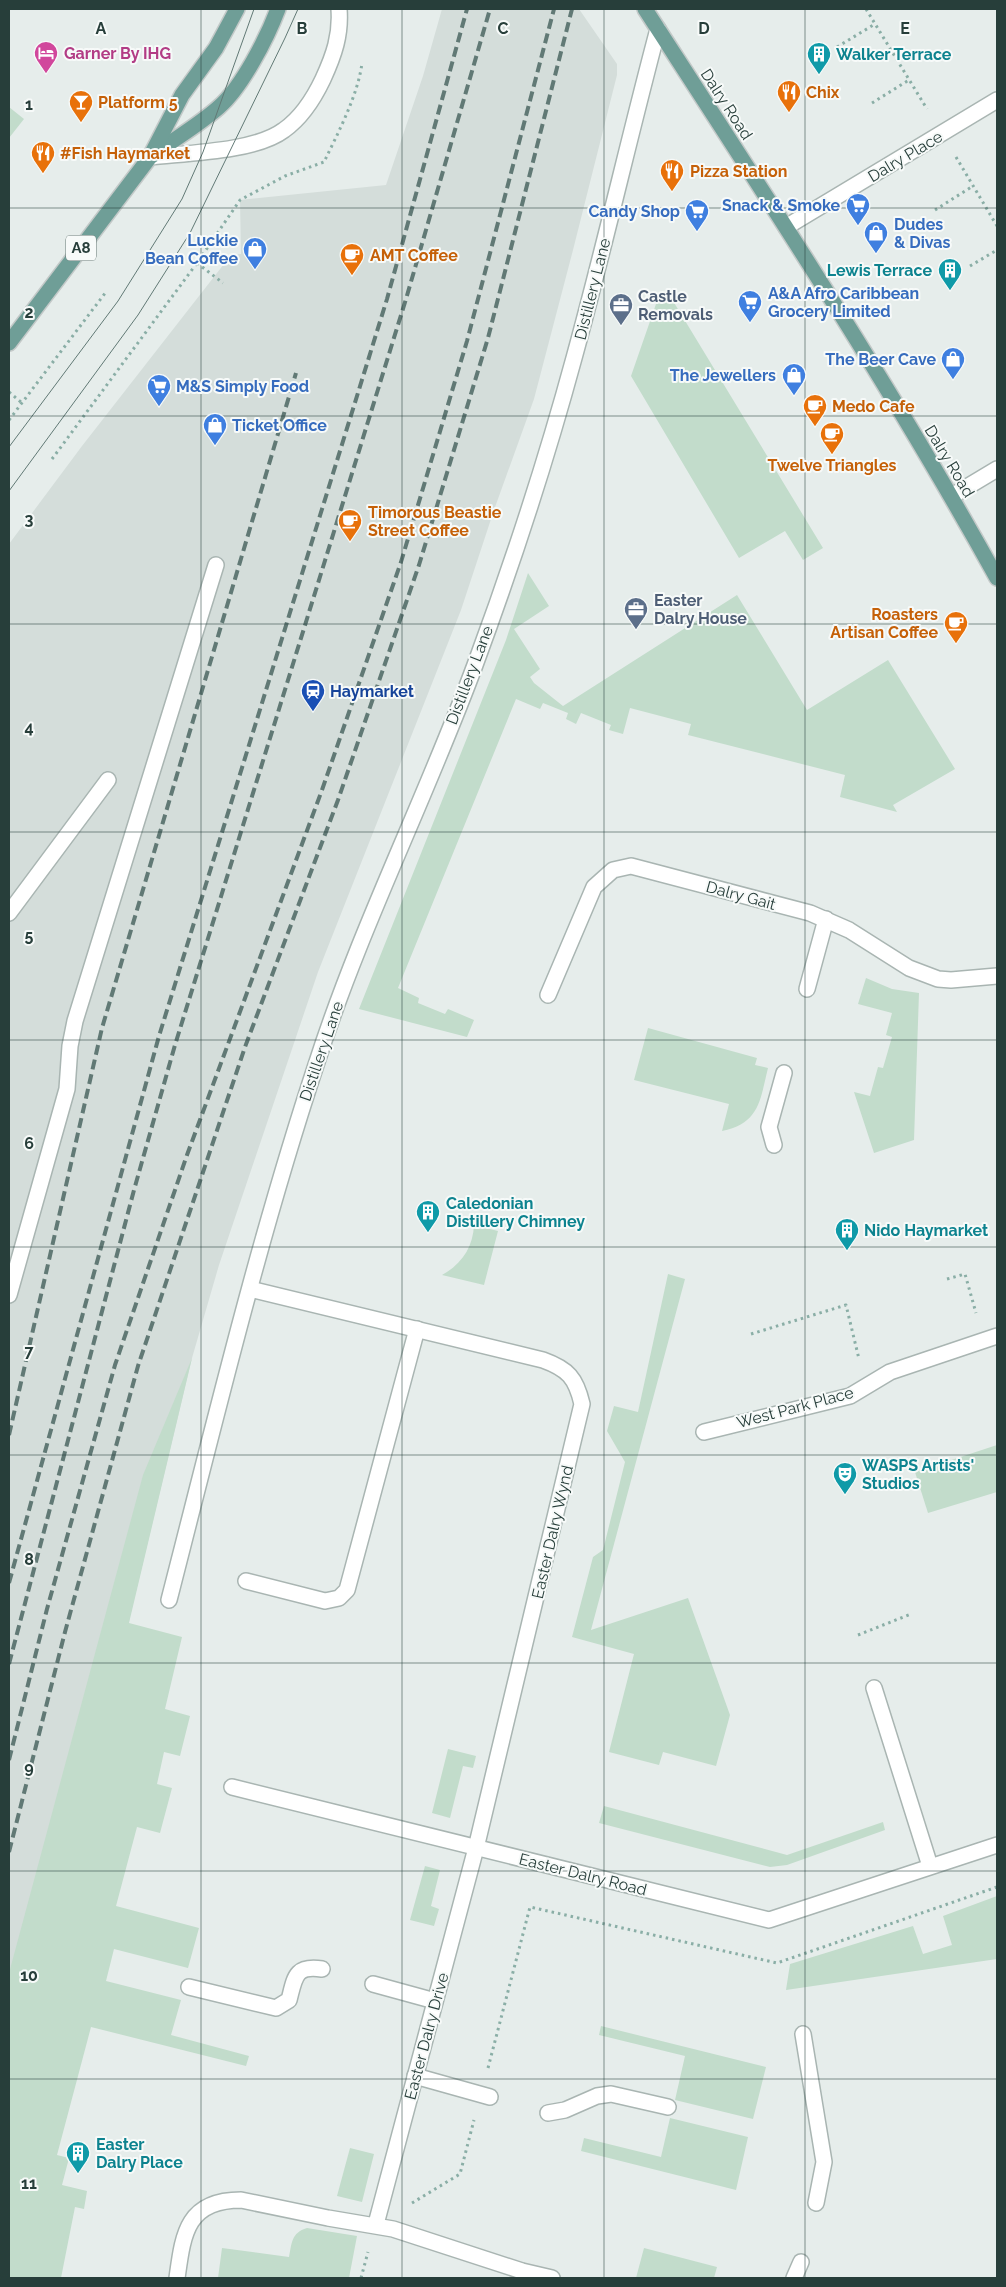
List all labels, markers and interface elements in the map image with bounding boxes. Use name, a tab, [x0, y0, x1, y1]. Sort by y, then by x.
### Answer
text: A	[96, 19, 107, 38]
text: B	[297, 19, 308, 38]
text: C	[498, 19, 509, 38]
text: D	[698, 19, 710, 38]
text: E	[900, 19, 910, 38]
hotel icon: Garner By IHG	[33, 40, 59, 74]
building icon: Walker Terrace	[806, 41, 832, 75]
place label: Garner By IHG	[64, 44, 171, 63]
place label: Walker Terrace	[836, 45, 952, 64]
street label: Dalry Road	[697, 65, 757, 143]
restaurant icon: Chix	[776, 79, 802, 113]
place label: Chix	[806, 83, 840, 102]
bar icon: Platform 5	[68, 89, 94, 123]
place label: Platform 5	[98, 93, 178, 112]
text: 1	[25, 95, 33, 114]
street label: Dalry Place	[865, 127, 946, 186]
restaurant icon: #Fish Haymarket	[30, 140, 56, 174]
place label: #Fish Haymarket	[60, 144, 190, 163]
restaurant icon: Pizza Station	[659, 158, 685, 192]
place label: Pizza Station	[690, 162, 787, 181]
supermarket icon: Snack & Smoke	[845, 192, 871, 226]
place label: Snack & Smoke	[722, 196, 840, 215]
supermarket icon: Candy Shop	[684, 198, 710, 232]
place label: Candy Shop	[588, 202, 680, 221]
place label: Dudes & Divas	[894, 215, 950, 252]
shop icon: Dudes & Divas	[863, 220, 889, 254]
place label: Luckie Bean Coffee	[145, 231, 238, 268]
road number: A8	[66, 236, 96, 260]
shop icon: Luckie Bean Coffee	[242, 236, 268, 270]
street label: Distillery Lane	[571, 236, 614, 342]
cafe icon: AMT Coffee	[339, 242, 365, 276]
place label: AMT Coffee	[370, 246, 458, 265]
building icon: Lewis Terrace	[937, 257, 963, 291]
place label: Lewis Terrace	[827, 261, 932, 280]
place label: A&A Afro Caribbean Grocery Limited	[768, 284, 919, 321]
place label: Castle Removals	[638, 287, 713, 324]
supermarket icon: A&A Afro Caribbean Grocery Limited	[737, 289, 763, 323]
office icon: Castle Removals	[608, 292, 634, 326]
text: 2	[24, 303, 34, 322]
shop icon: The Beer Cave	[940, 346, 966, 380]
place label: The Beer Cave	[825, 350, 936, 369]
shop icon: The Jewellers	[781, 362, 807, 396]
place label: The Jewellers	[670, 366, 776, 385]
supermarket icon: M&S Simply Food	[146, 373, 172, 407]
place label: M&S Simply Food	[176, 377, 309, 396]
cafe icon: Medo Cafe	[802, 393, 828, 427]
place label: Medo Cafe	[832, 397, 915, 416]
shop icon: Ticket Office	[202, 412, 228, 446]
place label: Ticket Office	[232, 416, 327, 435]
cafe icon: Twelve Triangles	[819, 421, 845, 455]
street label: Dalry Road	[921, 422, 979, 501]
place label: Twelve Triangles	[768, 456, 897, 475]
place label: Timorous Beastie Street Coffee	[368, 503, 502, 540]
cafe icon: Timorous Beastie Street Coffee	[337, 508, 363, 542]
text: 3	[25, 510, 34, 529]
place label: Easter Dalry House	[654, 591, 747, 628]
office icon: Easter Dalry House	[623, 596, 649, 630]
place label: Roasters Artisan Coffee	[830, 605, 938, 642]
cafe icon: Roasters Artisan Coffee	[943, 610, 969, 644]
street label: Distillery Lane	[442, 623, 497, 727]
station icon: Haymarket	[300, 678, 326, 712]
place label: Haymarket	[330, 682, 414, 701]
text: 4	[24, 718, 34, 737]
street label: Dalry Gait	[704, 877, 778, 914]
text: 5	[25, 926, 34, 945]
street label: Distillery Lane	[296, 999, 347, 1104]
text: 6	[24, 1134, 34, 1153]
place label: Caledonian Distillery Chimney	[446, 1194, 585, 1231]
building icon: Caledonian Distillery Chimney	[415, 1199, 441, 1233]
building icon: Nido Haymarket	[834, 1217, 860, 1251]
place label: Nido Haymarket	[864, 1221, 988, 1240]
text: 7	[25, 1342, 34, 1361]
street label: West Park Place	[735, 1383, 856, 1432]
place label: WASPS Artists' Studios	[862, 1456, 974, 1493]
theatre icon: WASPS Artists' Studios	[832, 1461, 858, 1495]
street label: Easter Dalry Wynd	[528, 1463, 577, 1601]
text: 8	[24, 1550, 34, 1569]
text: 9	[24, 1758, 34, 1777]
street label: Easter Dalry Road	[517, 1849, 649, 1900]
text: 10	[20, 1966, 38, 1985]
street label: Easter Dalry Drive	[400, 1971, 453, 2102]
place label: Easter Dalry Place	[96, 2135, 183, 2172]
building icon: Easter Dalry Place	[65, 2140, 91, 2174]
text: 11	[21, 2174, 37, 2193]

